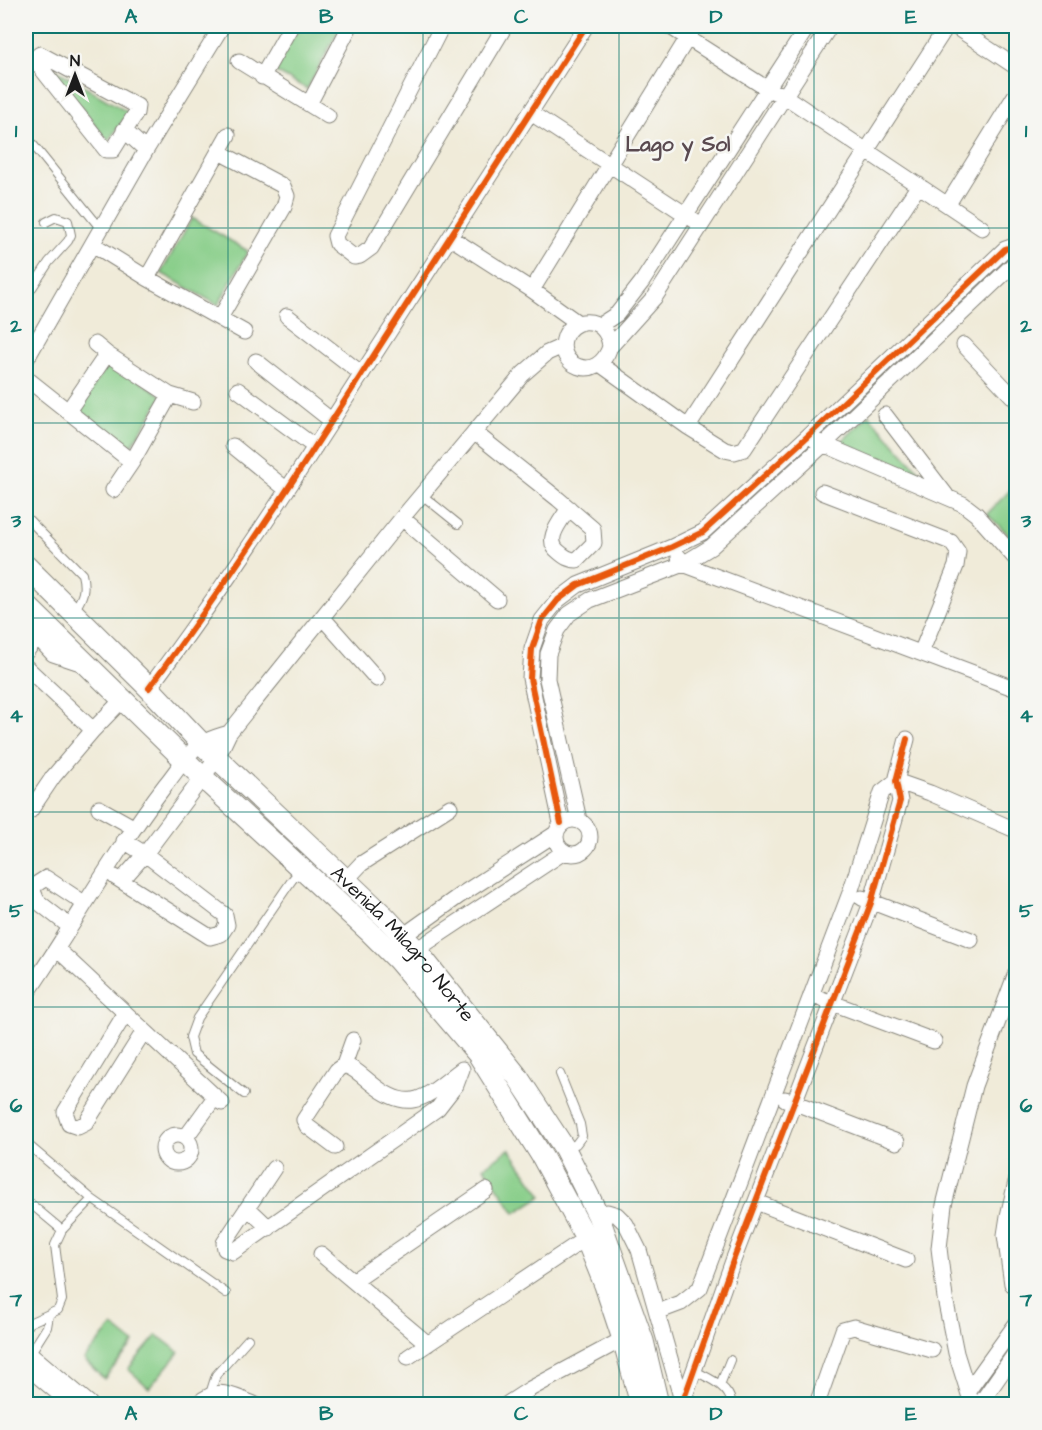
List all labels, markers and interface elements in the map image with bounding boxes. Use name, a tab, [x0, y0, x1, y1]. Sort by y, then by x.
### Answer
text: A	[125, 3, 138, 31]
text: B	[319, 3, 334, 31]
text: C	[514, 3, 529, 31]
text: D	[710, 3, 723, 31]
text: E	[905, 3, 917, 31]
north arrow	[45, 45, 105, 105]
text: N	[70, 50, 80, 72]
text: 1	[15, 117, 18, 145]
text: 1	[1025, 117, 1028, 145]
district label: Lago y Sol	[626, 130, 731, 162]
text: 2	[9, 312, 22, 340]
text: 2	[1019, 312, 1032, 340]
text: 3	[10, 507, 22, 535]
text: 3	[1020, 507, 1032, 535]
text: 4	[9, 702, 23, 730]
text: 4	[1019, 702, 1033, 730]
street label: Avenida Milagro Norte	[324, 860, 481, 1028]
text: 5	[9, 897, 24, 925]
text: 5	[1019, 897, 1034, 925]
text: 6	[10, 1092, 23, 1120]
text: 6	[1020, 1092, 1033, 1120]
text: 7	[9, 1286, 23, 1314]
text: 7	[1019, 1286, 1033, 1314]
text: A	[125, 1400, 138, 1428]
text: B	[319, 1400, 334, 1428]
text: C	[514, 1400, 529, 1428]
text: D	[710, 1400, 723, 1428]
text: E	[905, 1400, 917, 1428]

